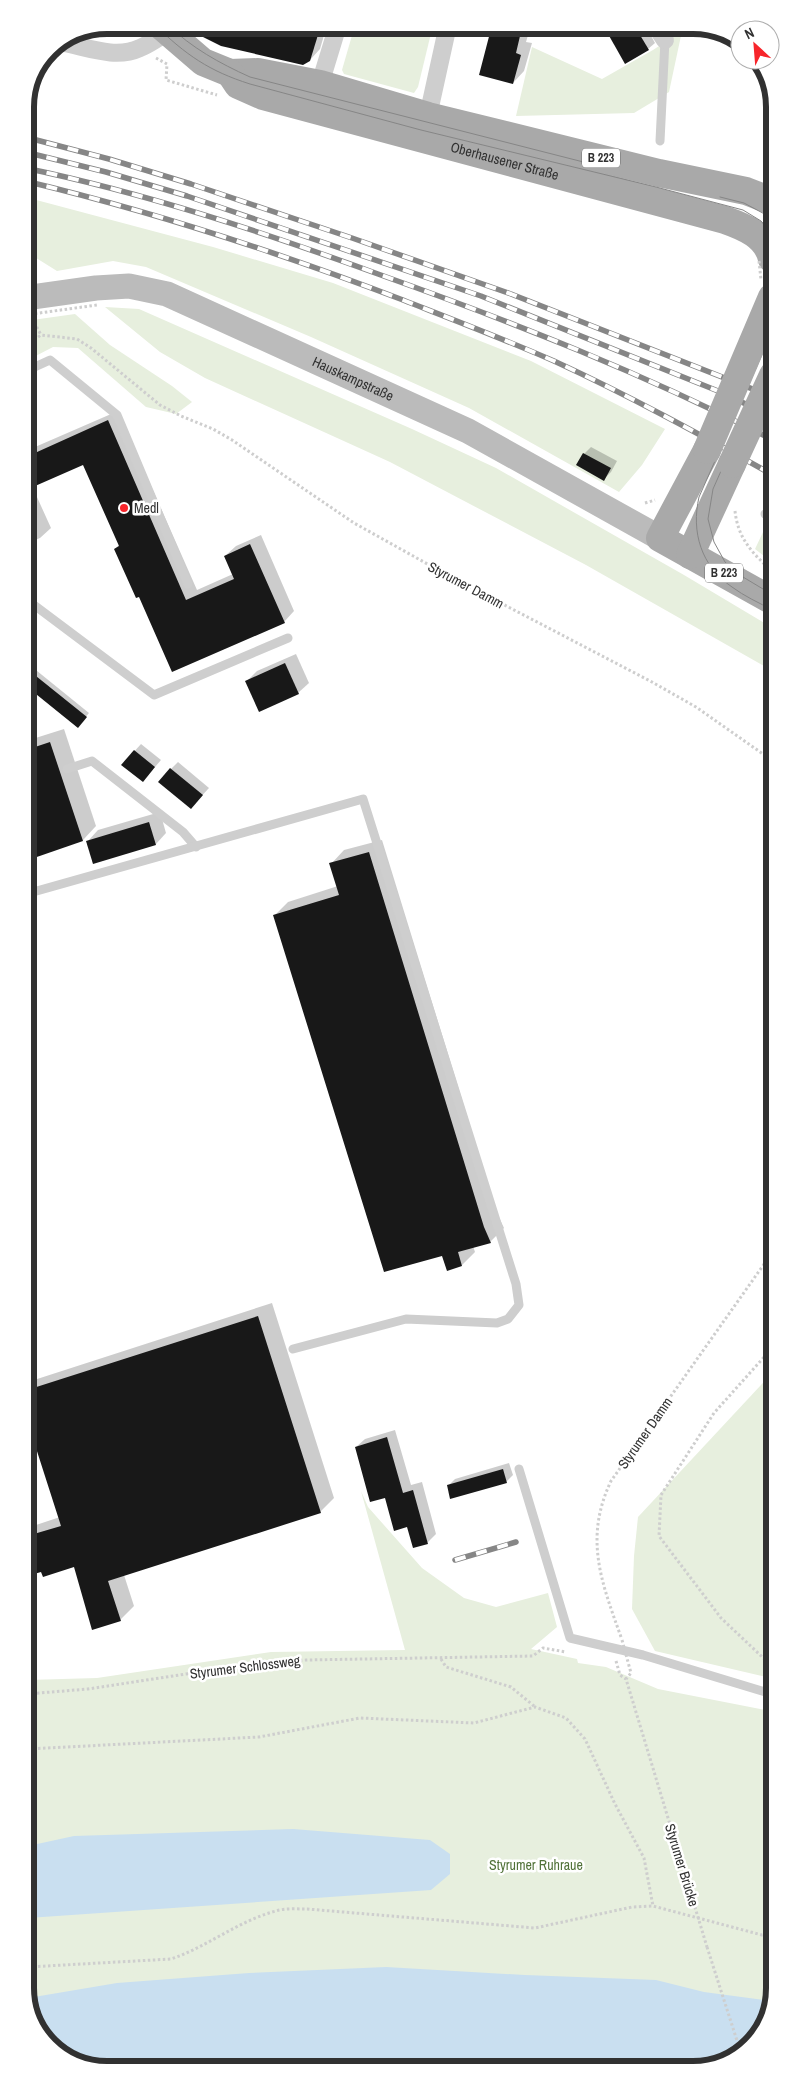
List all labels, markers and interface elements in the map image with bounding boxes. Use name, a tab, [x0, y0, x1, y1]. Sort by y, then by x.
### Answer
north arrow	[730, 20, 780, 70]
text: N	[742, 23, 757, 43]
street label: Oberhausener Straße	[449, 138, 561, 184]
road number: B 223	[582, 148, 620, 168]
street label: Hauskampstraße	[309, 352, 397, 405]
place label: Medl	[134, 499, 159, 517]
marker: Medl	[118, 502, 130, 514]
street label: Styrumer Damm	[425, 557, 507, 613]
road number: B 223	[705, 564, 743, 582]
street label: Styrumer Damm	[614, 1394, 676, 1472]
street label: Styrumer Schlossweg	[189, 1651, 302, 1683]
street label: Styrumer Brücke	[661, 1821, 703, 1909]
park label: Styrumer Ruhraue	[489, 1856, 583, 1874]

